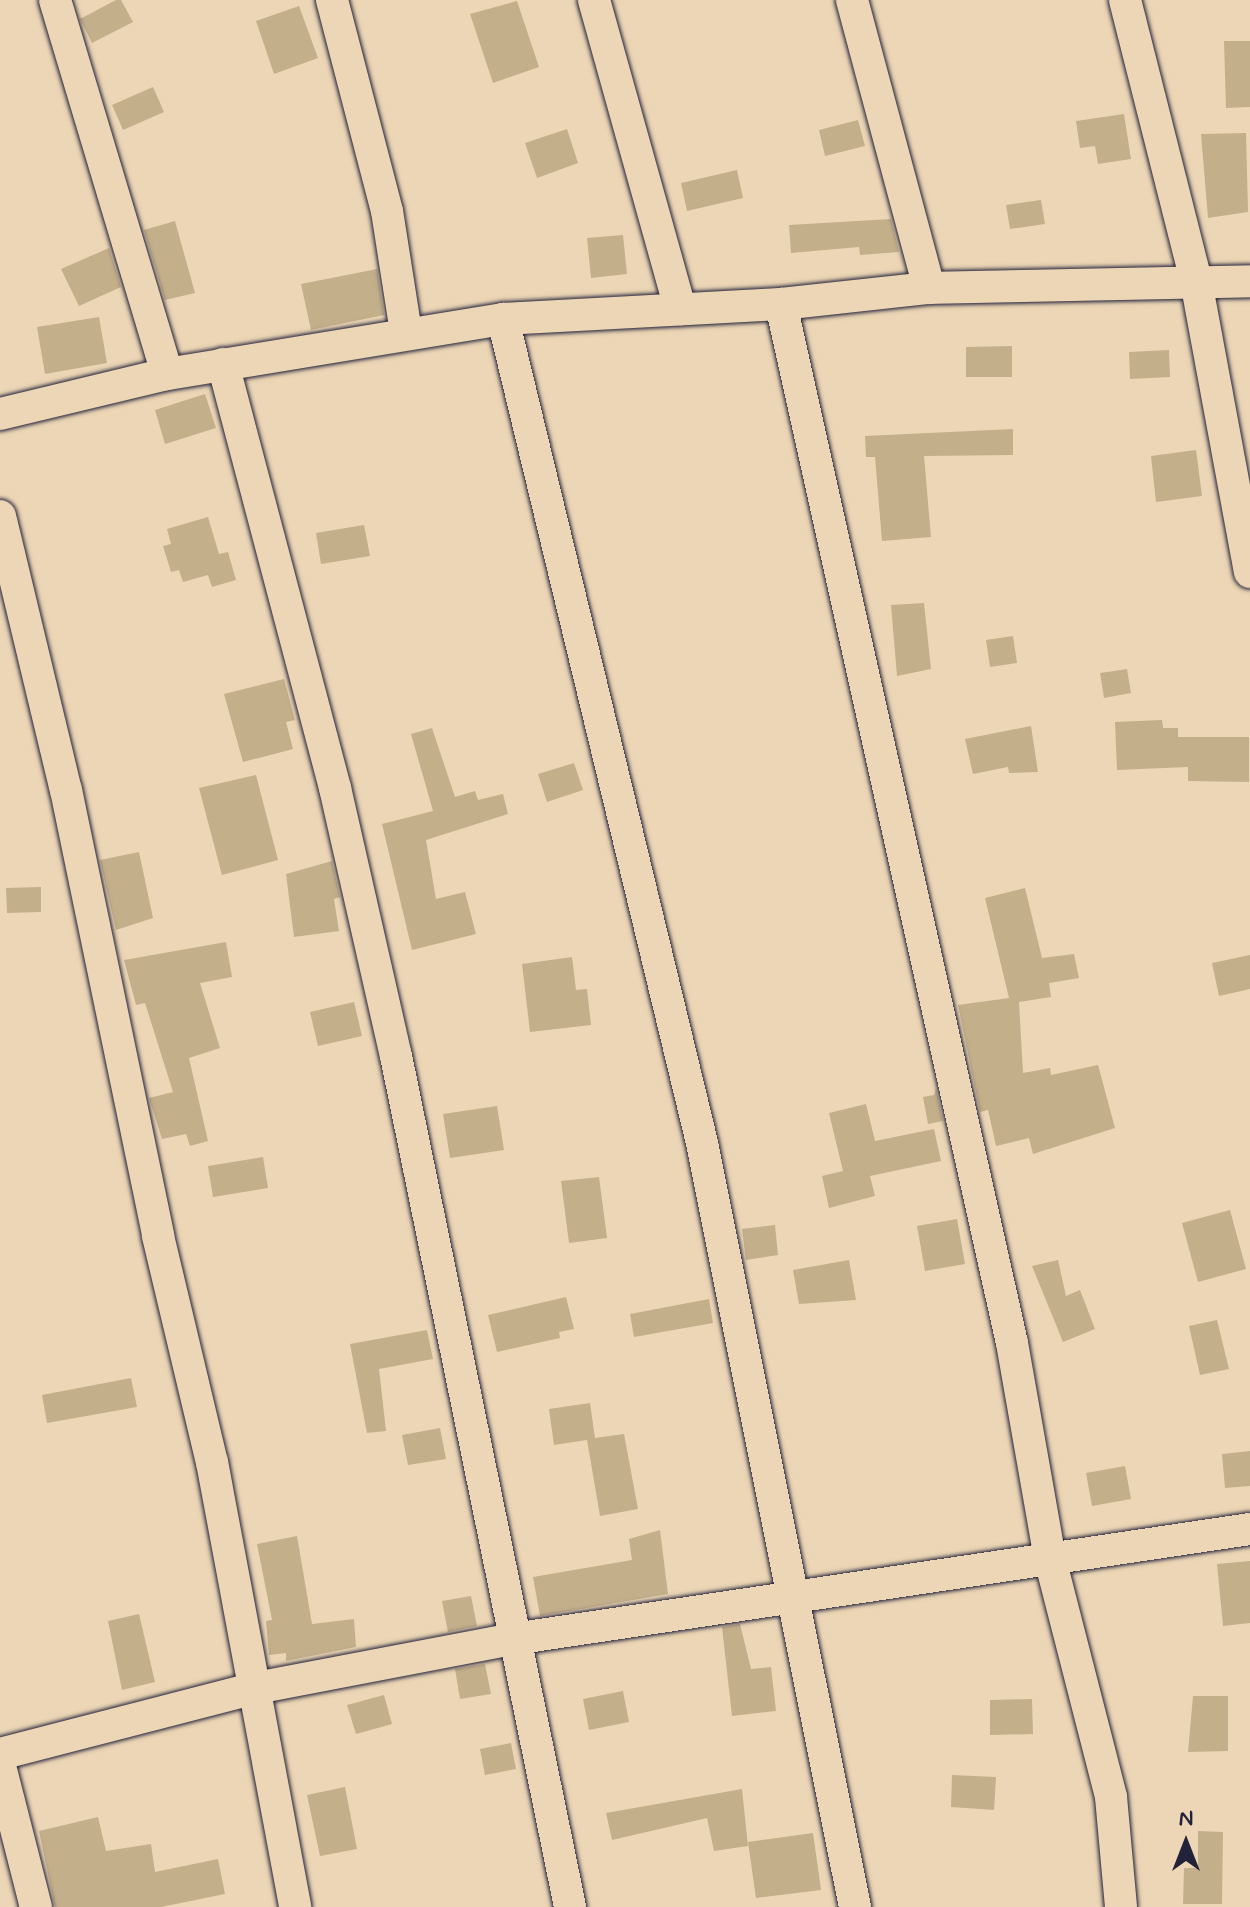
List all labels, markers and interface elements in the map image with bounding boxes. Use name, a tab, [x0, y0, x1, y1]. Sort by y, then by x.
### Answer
north arrow	[1146, 1803, 1226, 1883]
text: N	[1179, 1805, 1193, 1833]

